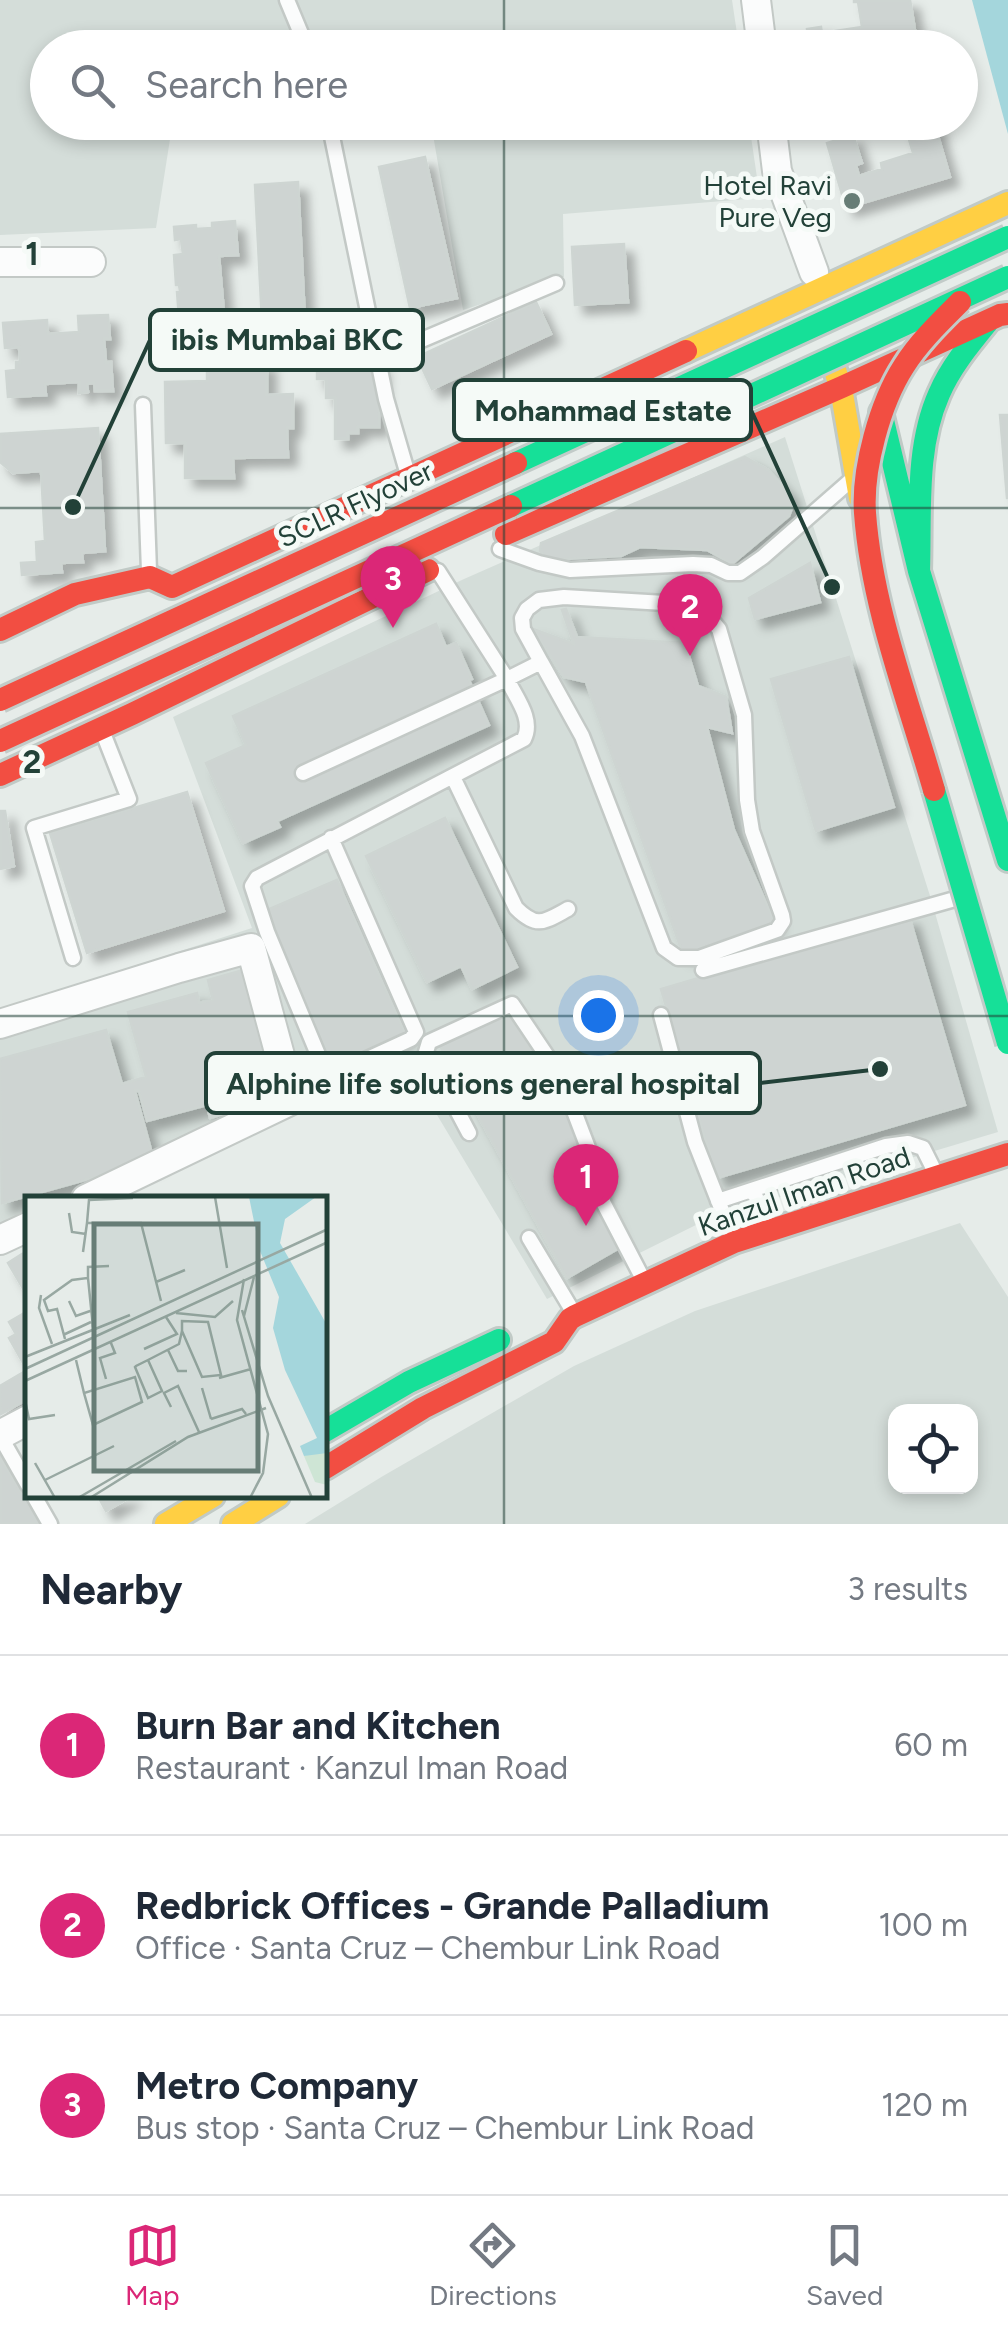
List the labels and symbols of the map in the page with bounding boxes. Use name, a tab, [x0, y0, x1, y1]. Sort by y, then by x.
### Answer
place label: Hotel Ravi Pure Veg	[703, 168, 832, 234]
marker: Hotel Ravi Pure Veg	[841, 190, 863, 212]
text: 1	[25, 235, 39, 273]
callout: ibis Mumbai BKC	[150, 310, 423, 370]
text: ibis Mumbai BKC	[171, 321, 403, 358]
callout: Mohammad Estate	[454, 380, 751, 440]
text: Mohammad Estate	[474, 392, 732, 429]
street label: SCLR Flyover	[272, 453, 438, 555]
pin: 3	[360, 546, 426, 628]
pin: 2	[658, 574, 722, 656]
text: 2	[23, 743, 41, 781]
your location	[573, 990, 624, 1041]
callout: Alphine life solutions general hospital	[206, 1053, 760, 1113]
text: Alphine life solutions general hospital	[226, 1065, 740, 1102]
street label: Kanzul Iman Road	[694, 1139, 914, 1243]
pin: 1	[554, 1144, 618, 1226]
inset map	[25, 1196, 328, 1499]

